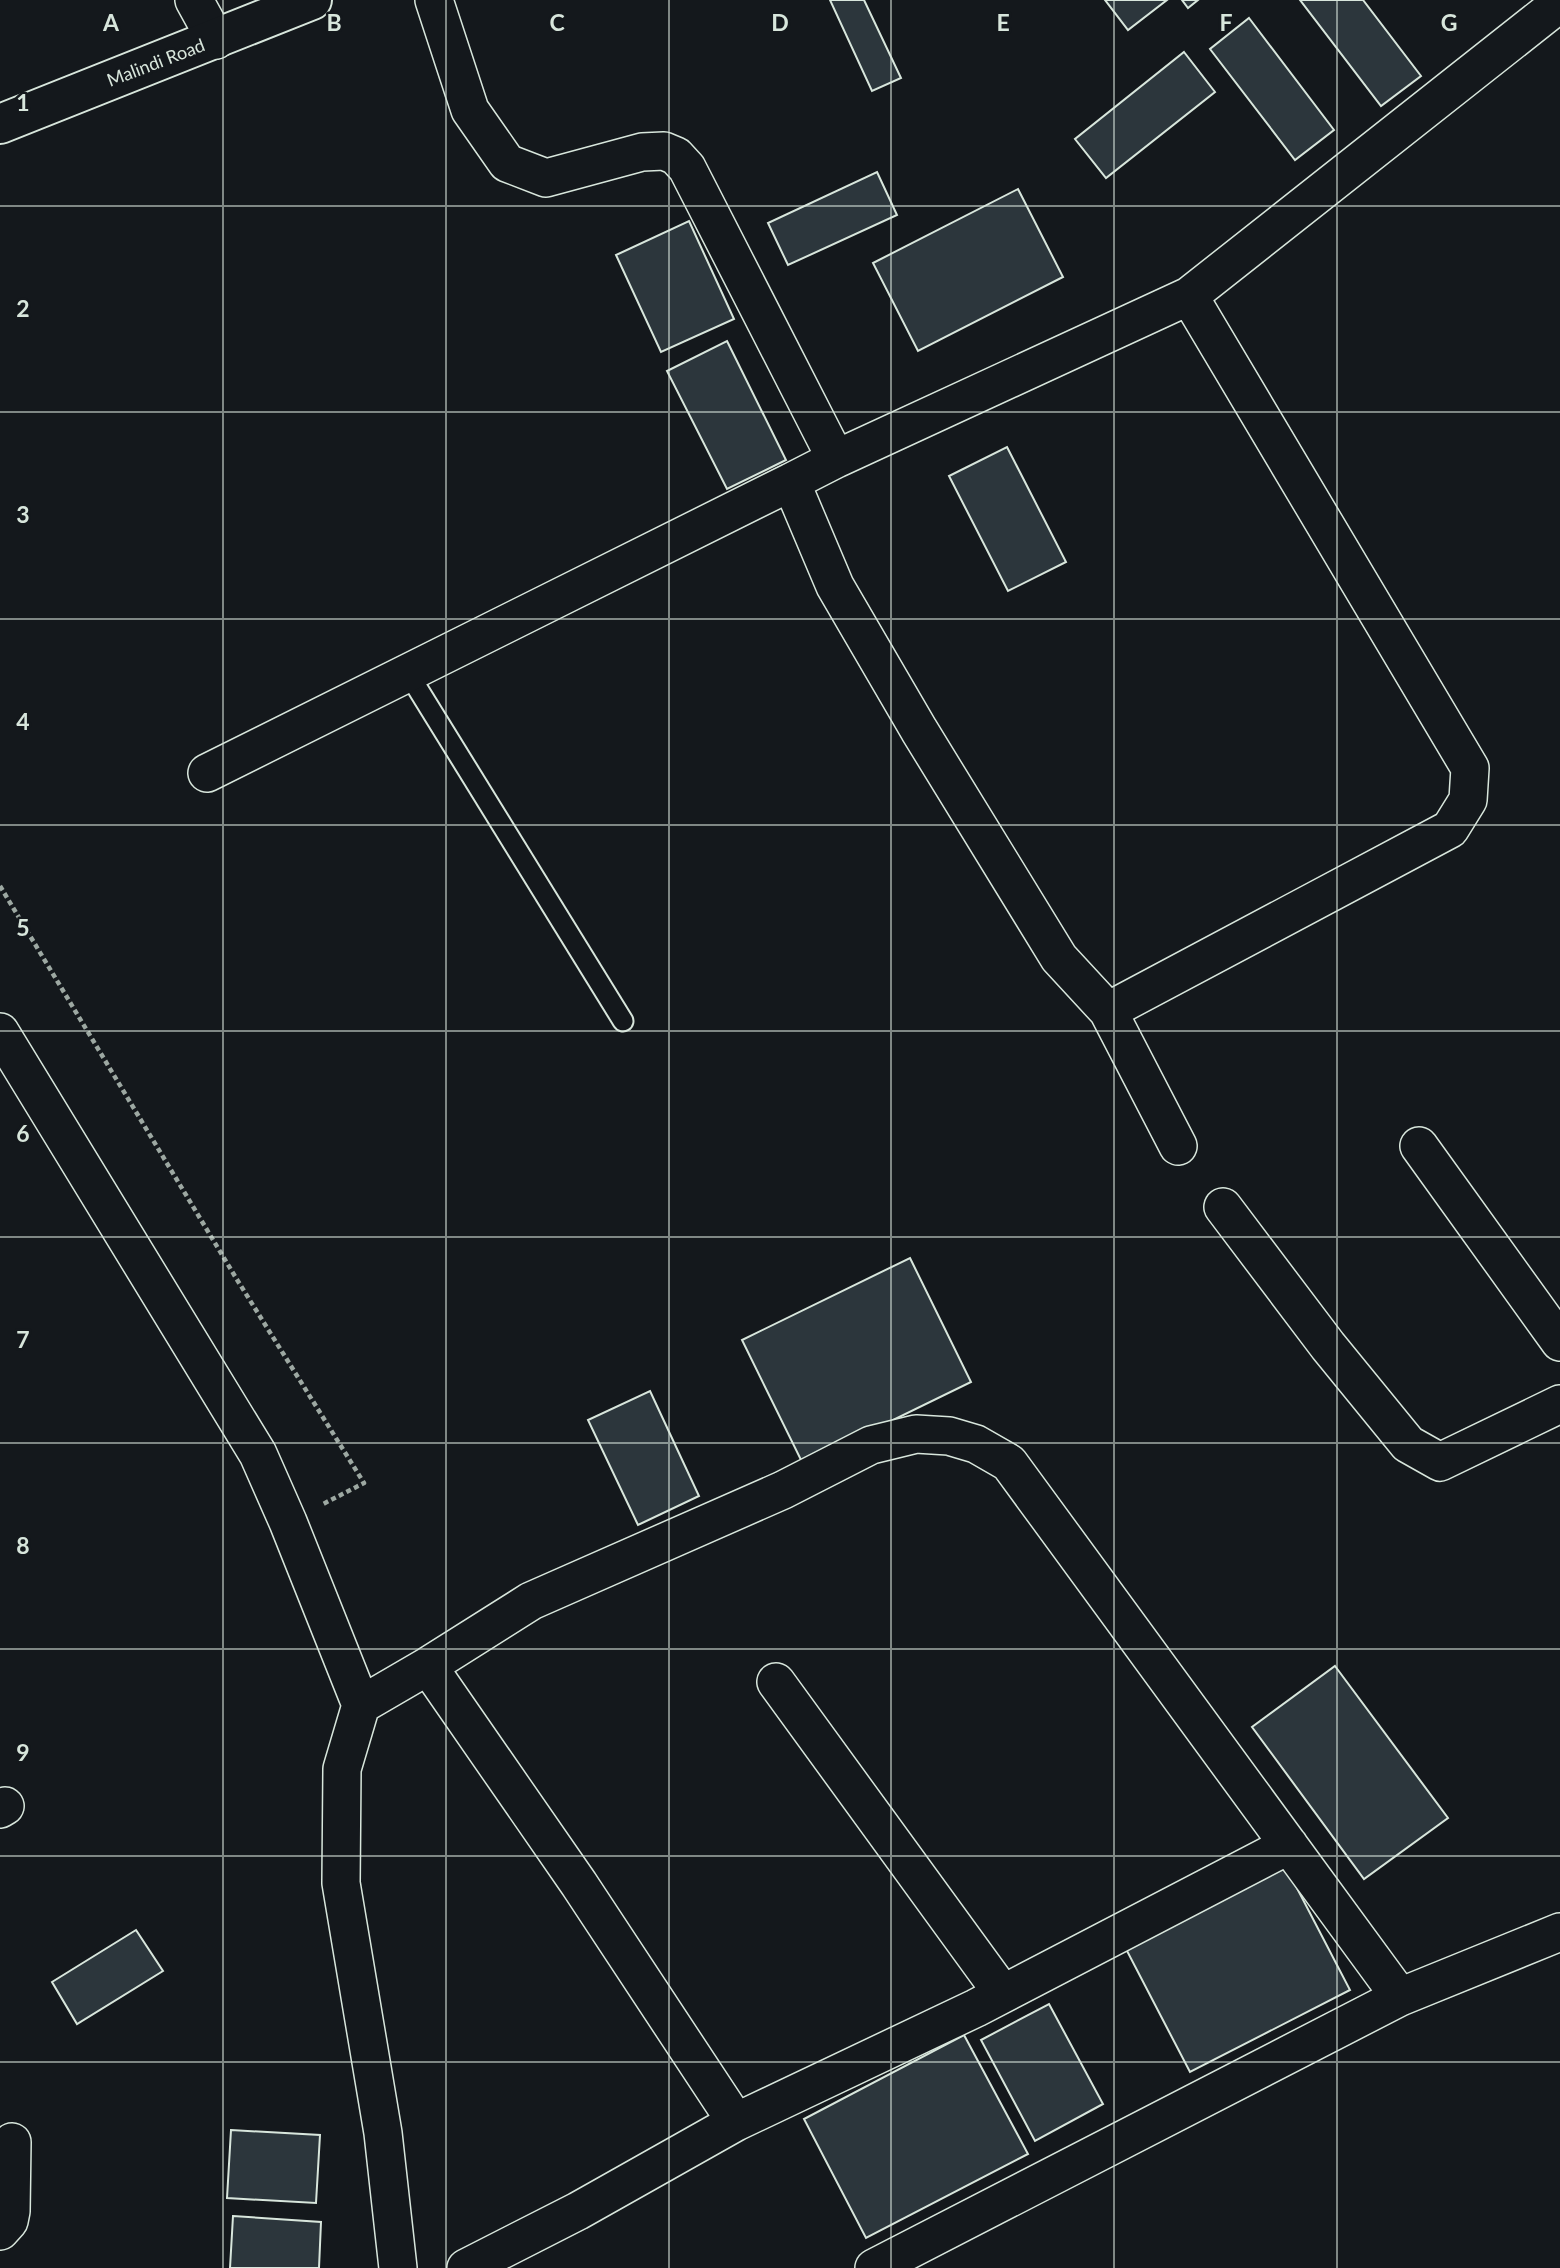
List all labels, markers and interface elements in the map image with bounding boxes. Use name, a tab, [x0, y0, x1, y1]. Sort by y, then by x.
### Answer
text: A	[102, 8, 120, 36]
text: B	[326, 8, 342, 36]
text: C	[549, 8, 565, 36]
text: D	[771, 8, 789, 36]
text: E	[996, 8, 1010, 36]
text: F	[1219, 8, 1233, 36]
text: G	[1441, 8, 1457, 36]
street label: Malindi Road	[104, 33, 208, 91]
text: 1	[16, 88, 30, 116]
text: 2	[16, 294, 30, 322]
text: 3	[16, 500, 30, 528]
text: 4	[16, 707, 30, 735]
text: 5	[16, 913, 30, 941]
text: 6	[16, 1119, 30, 1147]
text: 7	[16, 1325, 30, 1353]
text: 8	[16, 1531, 30, 1559]
text: 9	[16, 1738, 30, 1766]

